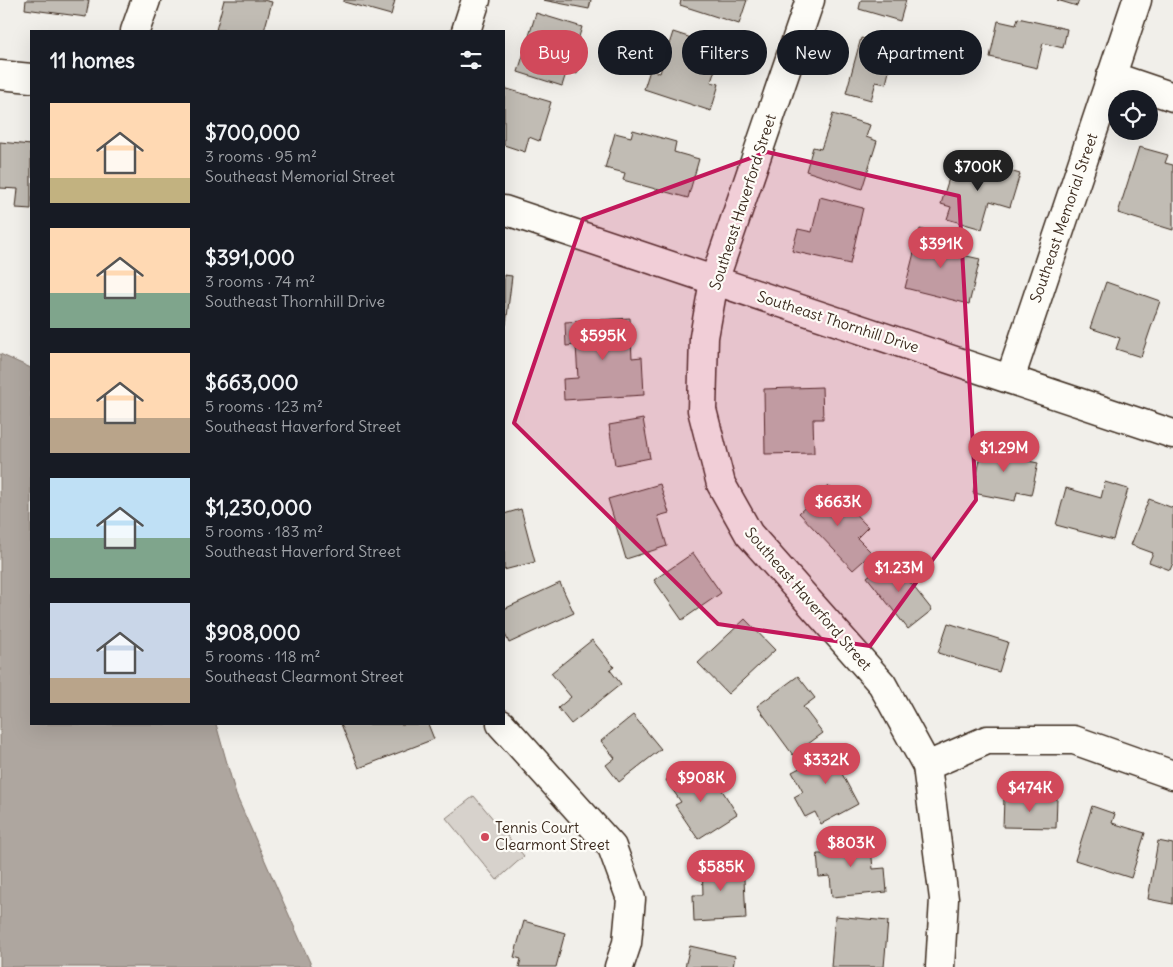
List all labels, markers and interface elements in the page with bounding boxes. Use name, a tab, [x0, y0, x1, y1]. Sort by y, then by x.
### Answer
chip: Buy	[520, 30, 588, 75]
chip: Rent	[598, 30, 672, 75]
chip: Filters	[682, 30, 767, 75]
chip: New	[777, 30, 849, 75]
chip: Apartment	[859, 30, 982, 75]
icon: filters	[457, 46, 485, 74]
text: 11 homes	[50, 47, 135, 74]
map controls	[1108, 90, 1158, 140]
button: locate	[1108, 90, 1158, 140]
street label: Southeast Haverford Street	[705, 112, 780, 292]
text: $700,000	[205, 119, 300, 146]
icon: home	[90, 123, 150, 183]
street label: Southeast Memorial Street	[1026, 131, 1102, 305]
text: 3 rooms · 95 m²	[205, 146, 317, 166]
pin: $700K	[943, 150, 1013, 192]
text: $700K	[954, 156, 1002, 176]
text: Southeast Memorial Street	[205, 166, 395, 186]
pin: $391K	[906, 226, 976, 269]
text: $391K	[919, 233, 963, 253]
text: $391,000	[205, 244, 295, 271]
icon: home	[90, 248, 150, 308]
text: 3 rooms · 74 m²	[205, 271, 315, 291]
street label: Southeast Thornhill Drive	[755, 286, 921, 357]
text: Southeast Thornhill Drive	[205, 291, 385, 311]
pin: $595K	[568, 318, 638, 361]
text: $595K	[580, 325, 626, 345]
text: $663,000	[205, 369, 299, 396]
icon: home	[90, 373, 150, 433]
text: 5 rooms · 123 m²	[205, 396, 323, 416]
text: Southeast Haverford Street	[205, 416, 401, 436]
pin: $1.29M	[963, 430, 1045, 473]
text: $1.29M	[979, 437, 1029, 457]
pin: $663K	[803, 484, 873, 527]
text: $663K	[815, 491, 861, 511]
text: $1,230,000	[205, 494, 312, 521]
icon: home	[90, 498, 150, 558]
text: 5 rooms · 183 m²	[205, 521, 323, 541]
street label: Southeast Haverford Street	[741, 523, 876, 674]
text: Southeast Haverford Street	[205, 541, 401, 561]
pin: $1.23M	[858, 550, 940, 593]
text: $1.23M	[874, 557, 924, 577]
text: $908,000	[205, 619, 301, 646]
icon: home	[90, 623, 150, 683]
text: 5 rooms · 118 m²	[205, 646, 321, 666]
text: Southeast Clearmont Street	[205, 666, 404, 686]
pin: $332K	[791, 742, 861, 785]
text: $332K	[803, 749, 849, 769]
pin: $908K	[666, 760, 736, 803]
text: $908K	[677, 767, 725, 787]
pin: $474K	[995, 770, 1065, 813]
text: $474K	[1008, 777, 1052, 797]
place label: Tennis Court Clearmont Street	[495, 818, 610, 854]
pin: $803K	[816, 826, 886, 868]
marker: Tennis Court Clearmont Street	[479, 831, 491, 843]
text: $803K	[827, 832, 875, 852]
pin: $585K	[686, 850, 756, 892]
text: $585K	[698, 856, 744, 876]

